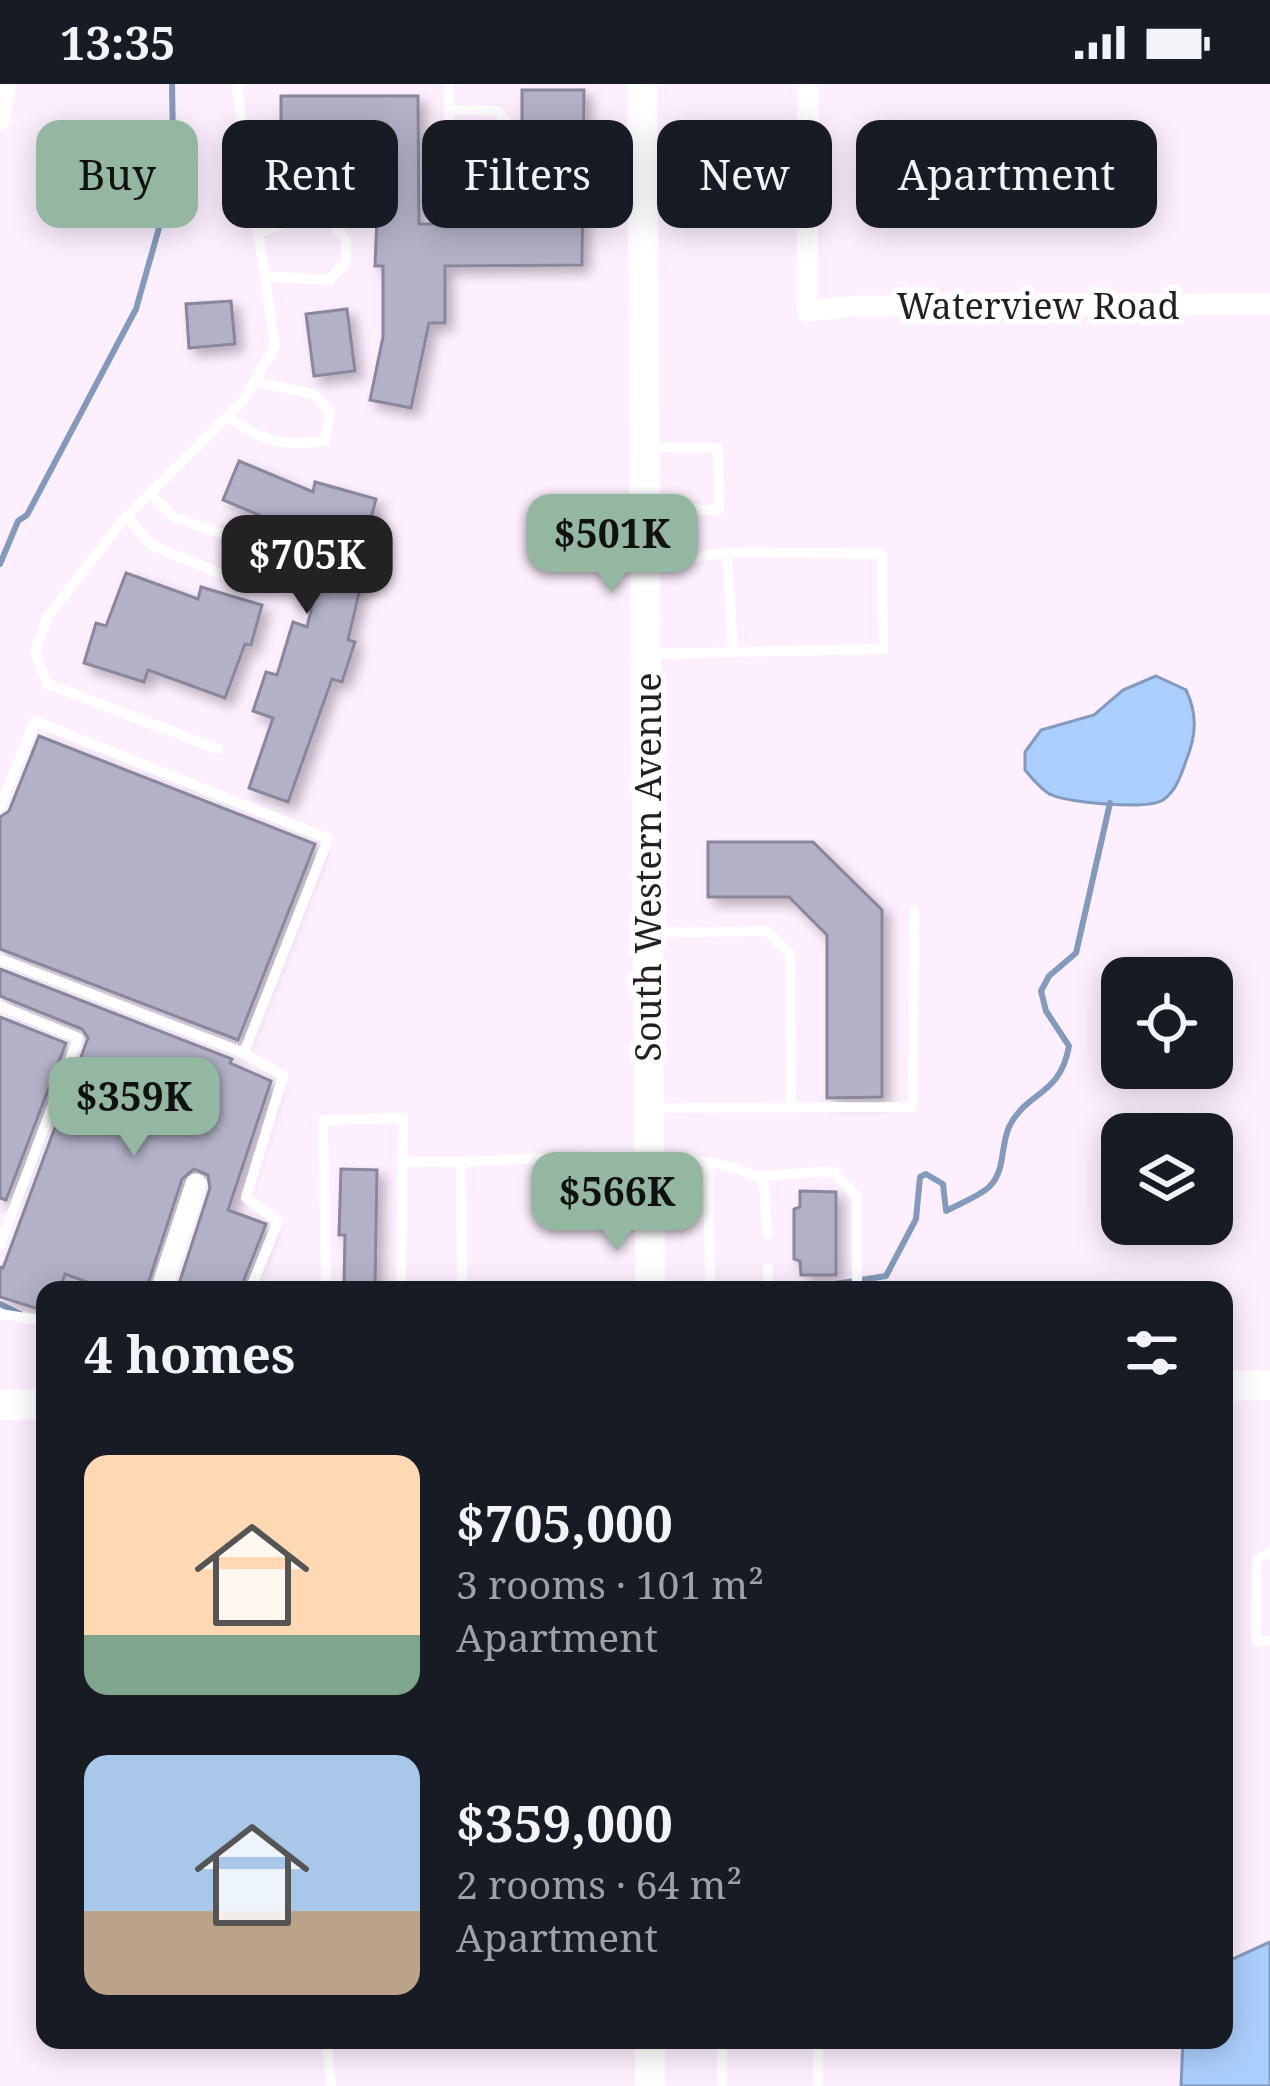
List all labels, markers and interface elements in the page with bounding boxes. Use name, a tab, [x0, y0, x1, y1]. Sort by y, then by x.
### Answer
text: 13:35	[60, 12, 175, 73]
chip: Buy	[36, 120, 198, 228]
chip: Rent	[222, 120, 398, 228]
chip: Filters	[422, 120, 633, 228]
chip: New	[657, 120, 832, 228]
chip: Apartment	[856, 120, 1157, 228]
street label: Waterview Road	[896, 281, 1180, 330]
pin: $501K	[528, 494, 696, 596]
text: $501K	[554, 506, 670, 559]
pin: $705K	[223, 515, 391, 617]
text: $705K	[249, 527, 365, 580]
street label: South Western Avenue	[623, 672, 672, 1062]
map controls	[1101, 957, 1233, 1245]
button: locate	[1101, 957, 1233, 1089]
pin: $359K	[50, 1057, 218, 1159]
text: $359K	[76, 1069, 192, 1122]
button: layers	[1101, 1113, 1233, 1245]
pin: $566K	[533, 1152, 701, 1254]
text: $566K	[559, 1164, 675, 1217]
text: 4 homes	[84, 1318, 295, 1388]
icon: filters	[1119, 1320, 1185, 1386]
text: $705,000	[456, 1487, 673, 1557]
icon: home	[180, 1503, 324, 1647]
text: 3 rooms · 101 m²	[456, 1557, 764, 1610]
text: Apartment	[456, 1610, 658, 1663]
text: $359,000	[456, 1787, 673, 1857]
icon: home	[180, 1803, 324, 1947]
text: 2 rooms · 64 m²	[456, 1857, 742, 1910]
text: Apartment	[456, 1910, 658, 1963]

